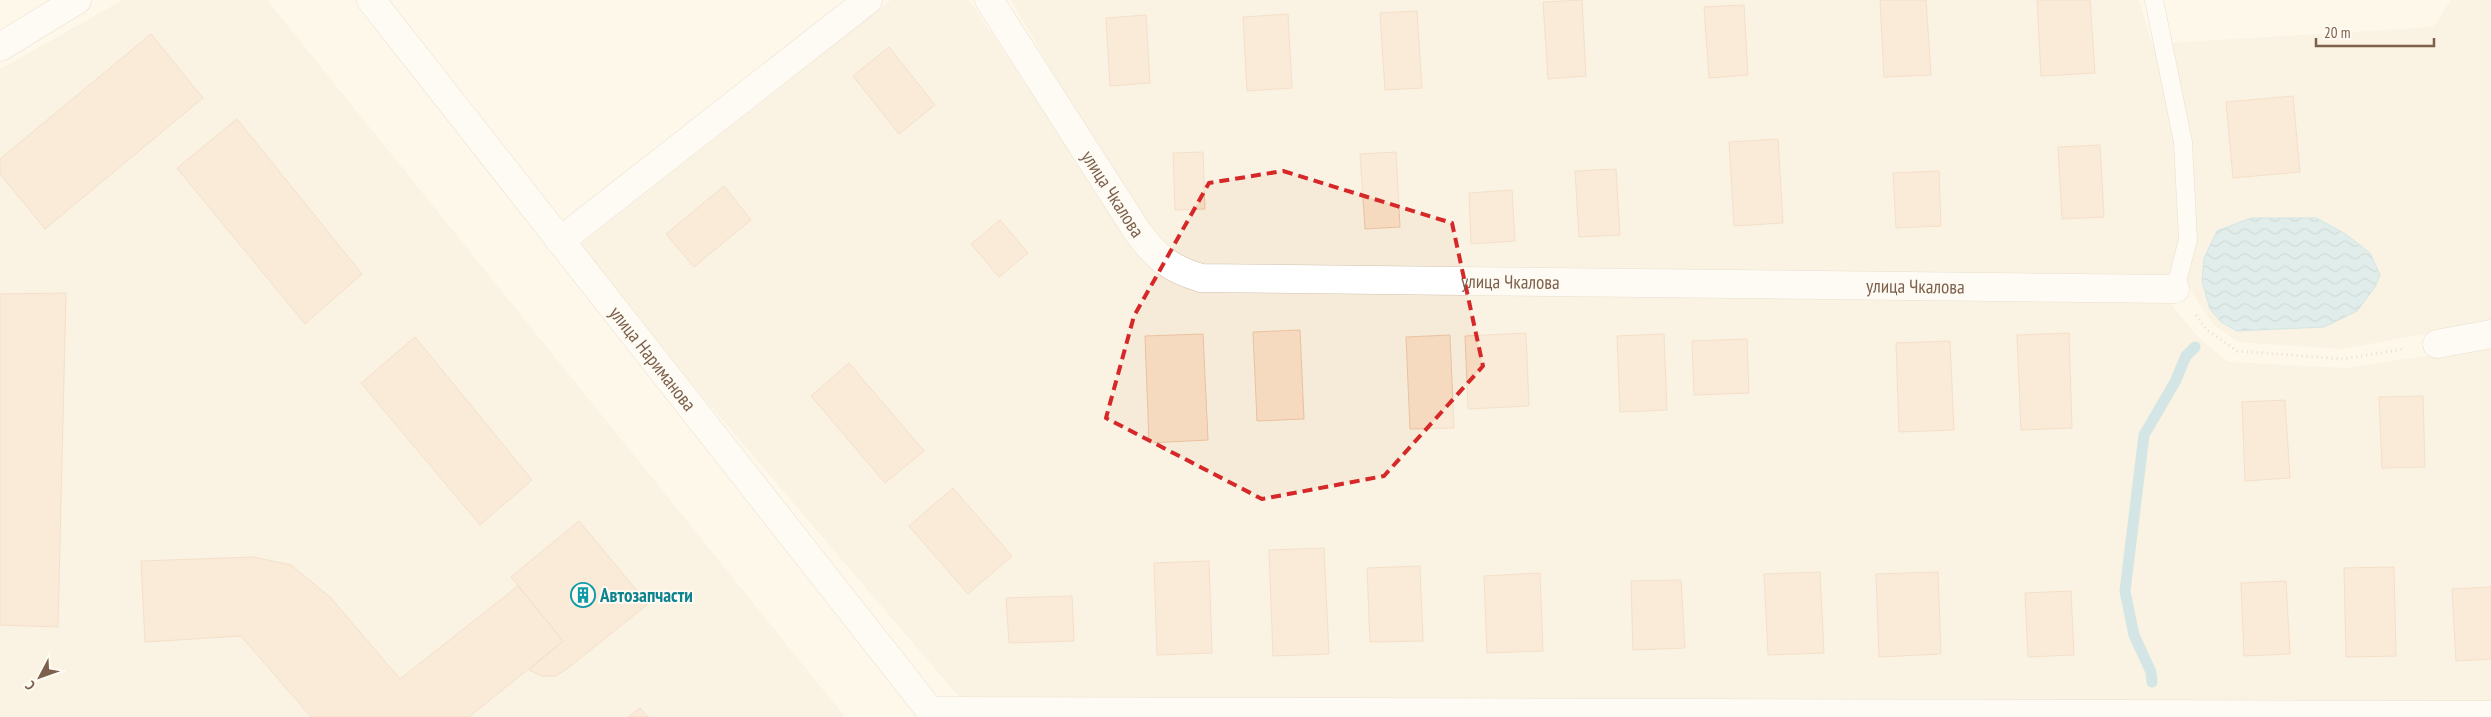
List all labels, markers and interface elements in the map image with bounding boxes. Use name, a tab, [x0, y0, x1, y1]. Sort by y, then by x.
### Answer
scale bar	[2316, 15, 2434, 47]
text: 20 m	[2324, 23, 2350, 42]
street label: улица Чкалова	[1076, 146, 1150, 242]
street label: улица Чкалова	[1461, 269, 1560, 294]
street label: улица Чкалова	[1866, 274, 1965, 299]
street label: улица Нариманова	[604, 301, 702, 416]
building icon: Автозапчасти	[570, 582, 596, 608]
place label: Автозапчасти	[599, 583, 693, 607]
north arrow	[15, 652, 65, 702]
text: С	[21, 677, 39, 694]

